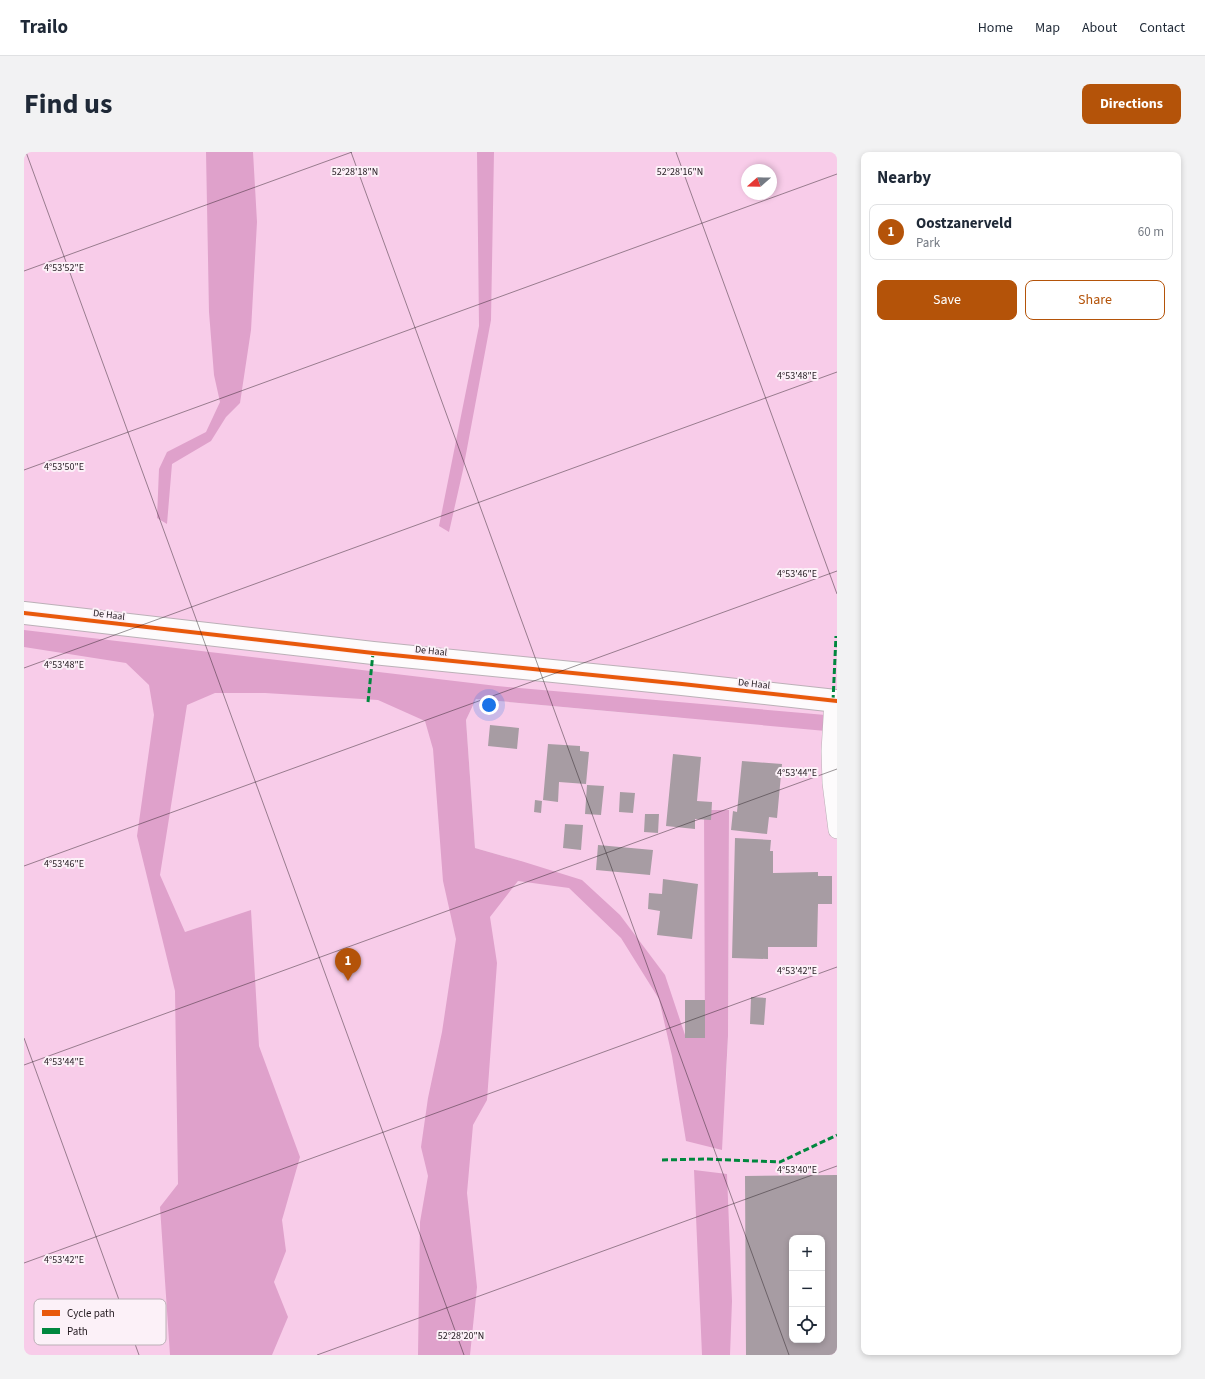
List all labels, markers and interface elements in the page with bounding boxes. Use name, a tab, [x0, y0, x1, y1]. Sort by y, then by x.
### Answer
text: Trailo	[20, 14, 68, 41]
text: Home	[978, 18, 1013, 38]
text: Map	[1035, 18, 1060, 38]
text: About	[1082, 18, 1117, 38]
text: Contact	[1139, 18, 1185, 38]
text: Find us	[24, 84, 112, 124]
button: Directions	[1082, 84, 1181, 124]
north arrow	[741, 164, 777, 200]
text: 52°28'18"N	[332, 165, 378, 179]
text: 52°28'16"N	[657, 165, 703, 179]
text: Nearby	[877, 166, 931, 190]
text: Oostzanerveld	[916, 213, 1012, 234]
text: 1	[888, 223, 894, 241]
text: 60 m	[1138, 223, 1164, 241]
text: Park	[916, 234, 940, 252]
text: 4°53'52"E	[44, 261, 84, 275]
button: Save	[877, 280, 1017, 320]
button: Share	[1025, 280, 1165, 320]
text: 4°53'48"E	[777, 369, 817, 383]
text: 4°53'50"E	[44, 460, 84, 474]
text: 4°53'46"E	[777, 567, 817, 581]
street label: De Haal	[92, 606, 126, 624]
street label: De Haal	[414, 642, 448, 660]
text: 4°53'48"E	[44, 658, 84, 672]
street label: De Haal	[737, 675, 771, 693]
your location	[479, 695, 499, 715]
text: 4°53'44"E	[777, 766, 817, 780]
text: 4°53'46"E	[44, 857, 84, 871]
pin: 1	[335, 948, 361, 981]
text: 4°53'42"E	[777, 964, 817, 978]
text: 4°53'44"E	[44, 1055, 84, 1069]
text: 4°53'40"E	[777, 1163, 817, 1177]
map controls	[789, 1235, 825, 1343]
button: +	[789, 1235, 825, 1271]
text: 4°53'42"E	[44, 1253, 84, 1267]
button: −	[789, 1271, 825, 1307]
legend	[34, 1299, 166, 1345]
text: Cycle path	[67, 1306, 115, 1321]
button: locate	[789, 1307, 825, 1343]
text: Path	[67, 1324, 88, 1339]
text: 52°28'20"N	[438, 1329, 484, 1343]

